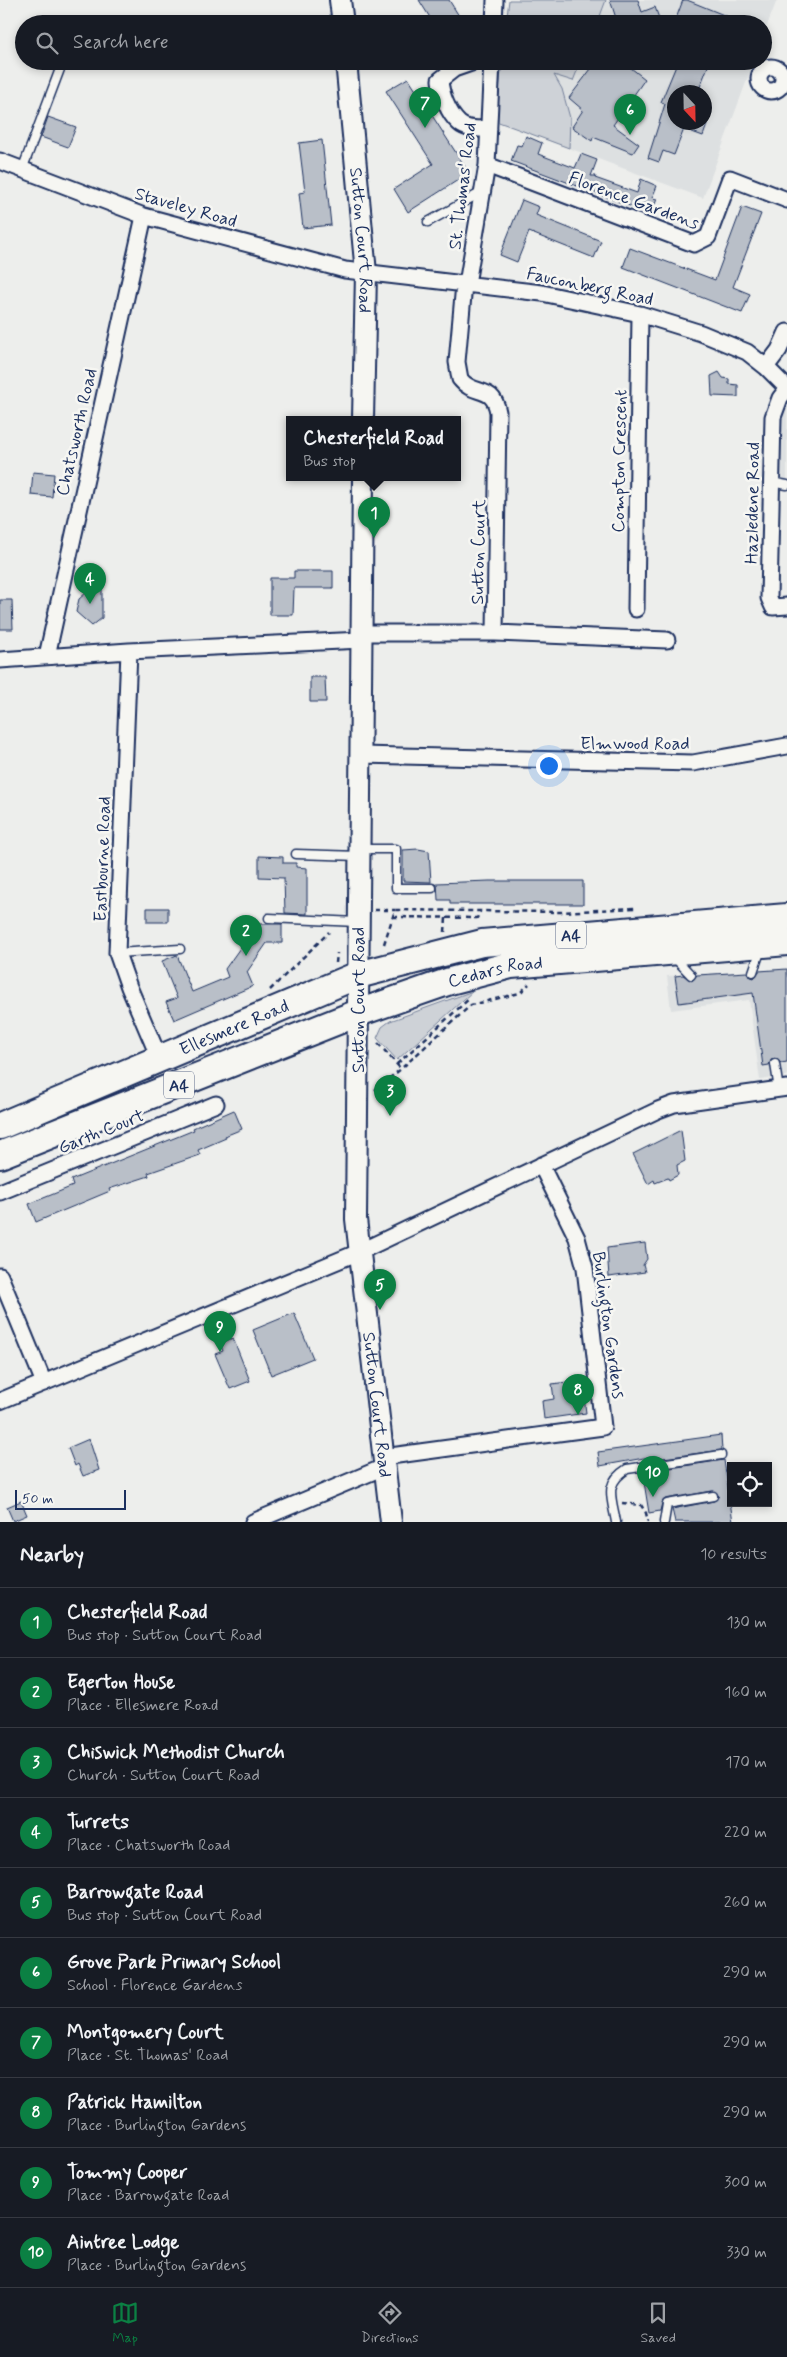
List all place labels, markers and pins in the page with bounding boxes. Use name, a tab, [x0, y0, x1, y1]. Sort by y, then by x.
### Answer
pin: 7	[409, 87, 441, 128]
pin: 6	[614, 94, 646, 135]
pin: 1	[358, 497, 390, 538]
pin: 4	[74, 563, 106, 604]
pin: 2	[230, 915, 262, 956]
pin: 3	[374, 1075, 406, 1116]
pin: 5	[364, 1269, 396, 1310]
pin: 9	[204, 1311, 236, 1352]
pin: 8	[562, 1374, 594, 1415]
pin: 10	[637, 1456, 669, 1497]

